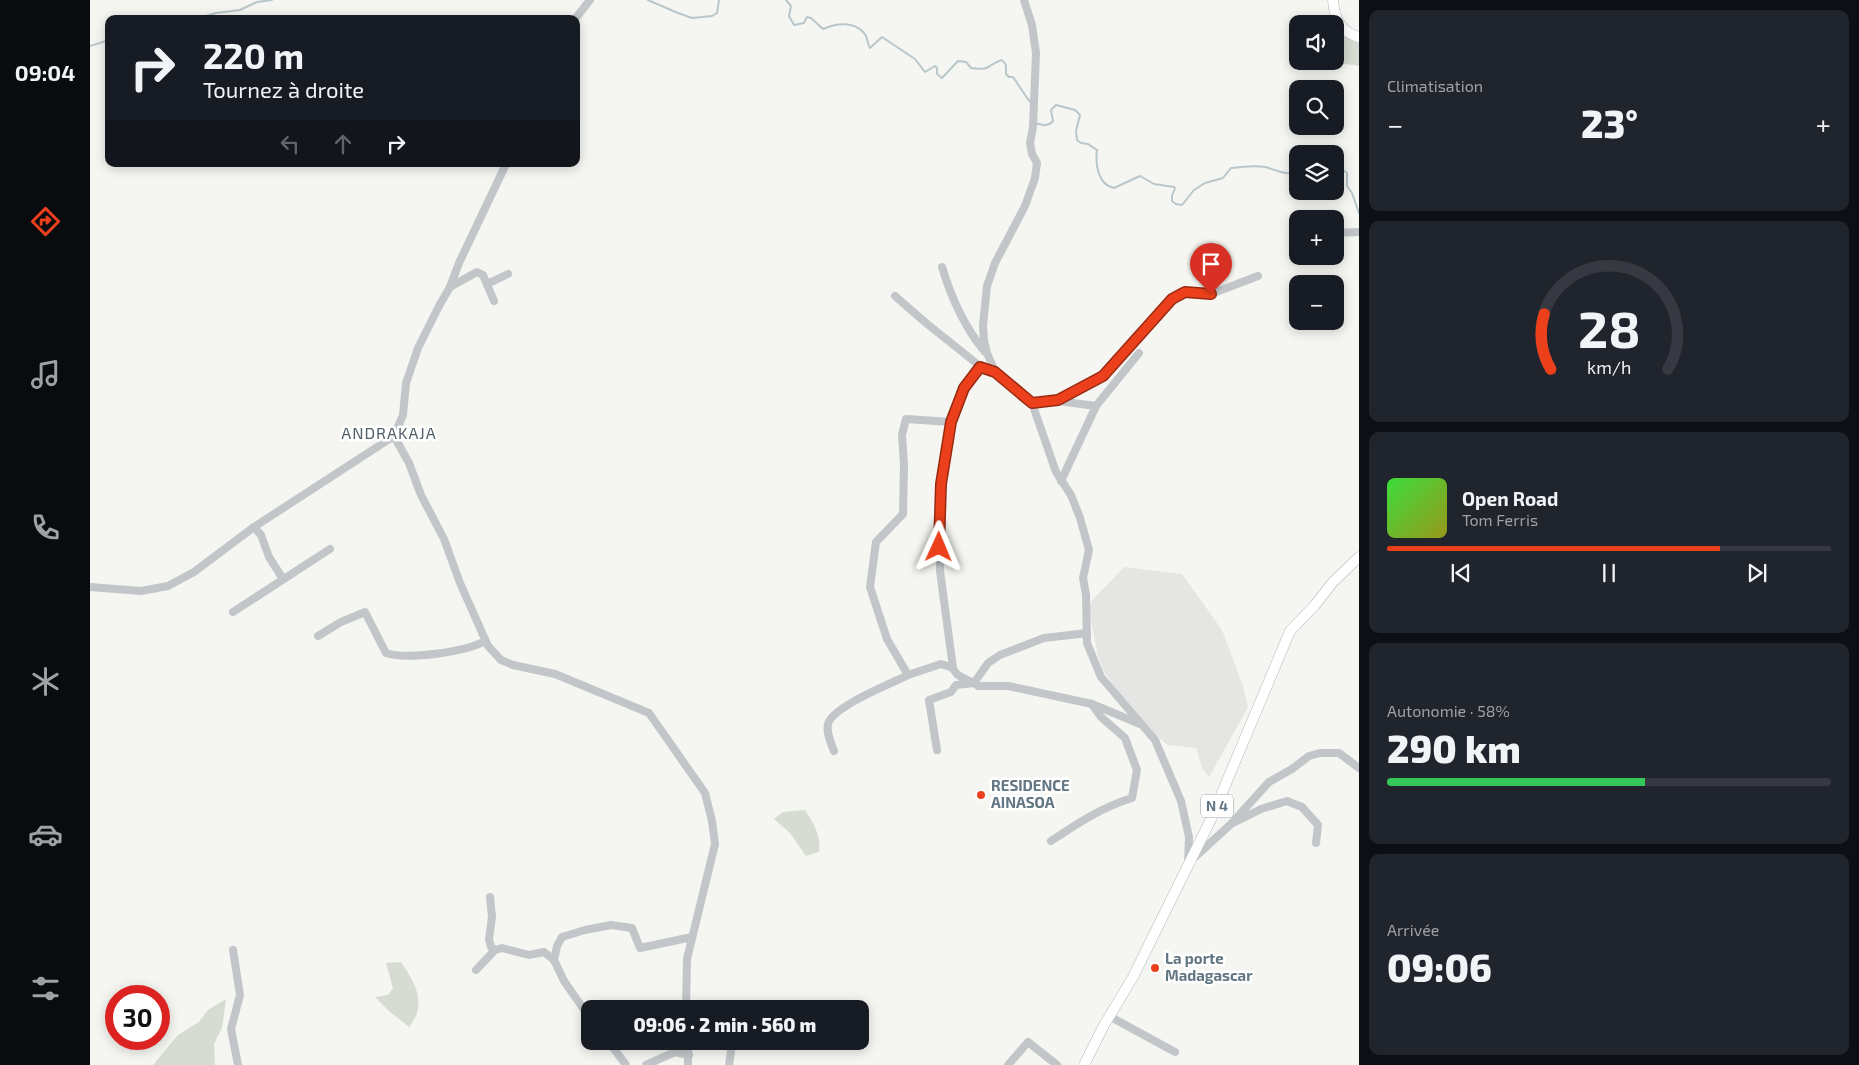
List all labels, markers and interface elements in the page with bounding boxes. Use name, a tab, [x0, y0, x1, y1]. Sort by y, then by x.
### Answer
map controls	[1289, 15, 1344, 330]
button: sound	[1289, 15, 1344, 70]
text: 220 m	[203, 34, 304, 76]
icon: right	[120, 35, 185, 100]
text: 09:04	[15, 59, 75, 85]
text: Tournez à droite	[203, 76, 364, 102]
text: Climatisation	[1387, 76, 1483, 95]
button: search	[1289, 80, 1344, 135]
text: 23°	[1581, 100, 1638, 146]
text: −	[1387, 107, 1403, 141]
text: +	[1816, 107, 1831, 141]
icon: left	[276, 130, 304, 158]
icon: ahead	[329, 130, 357, 158]
icon: right	[382, 130, 410, 158]
button: layers	[1289, 145, 1344, 200]
icon: directions	[28, 204, 63, 239]
button: +	[1289, 210, 1344, 265]
pin	[1190, 243, 1232, 294]
icon: arrive	[1197, 250, 1225, 278]
button: −	[1289, 275, 1344, 330]
text: 28	[1578, 296, 1640, 358]
text: km/h	[1587, 356, 1631, 378]
icon: music	[28, 357, 63, 392]
district label: ANDRAKAJA	[341, 423, 437, 442]
text: Open Road	[1462, 487, 1558, 510]
icon: phone	[28, 510, 63, 545]
text: Tom Ferris	[1462, 510, 1538, 529]
position arrow	[912, 520, 964, 572]
icon: previous	[1447, 559, 1475, 587]
icon: pause	[1595, 559, 1623, 587]
icon: next	[1743, 559, 1771, 587]
icon: climate	[28, 664, 63, 699]
text: Autonomie · 58%	[1387, 701, 1510, 720]
text: 290 km	[1387, 725, 1521, 771]
place label: RESIDENCE AINASOA	[991, 776, 1070, 811]
marker: RESIDENCE AINASOA	[975, 789, 987, 801]
road number: N 4	[1201, 794, 1233, 818]
icon: car	[28, 817, 63, 852]
text: Arrivée	[1387, 920, 1439, 939]
text: 09:06	[1387, 944, 1492, 990]
place label: La porte Madagascar	[1165, 949, 1253, 984]
marker: La porte Madagascar	[1149, 962, 1161, 974]
icon: filters	[28, 971, 63, 1006]
speed limit sign: 30	[105, 985, 170, 1050]
text: 09:06 · 2 min · 560 m	[634, 1013, 816, 1036]

